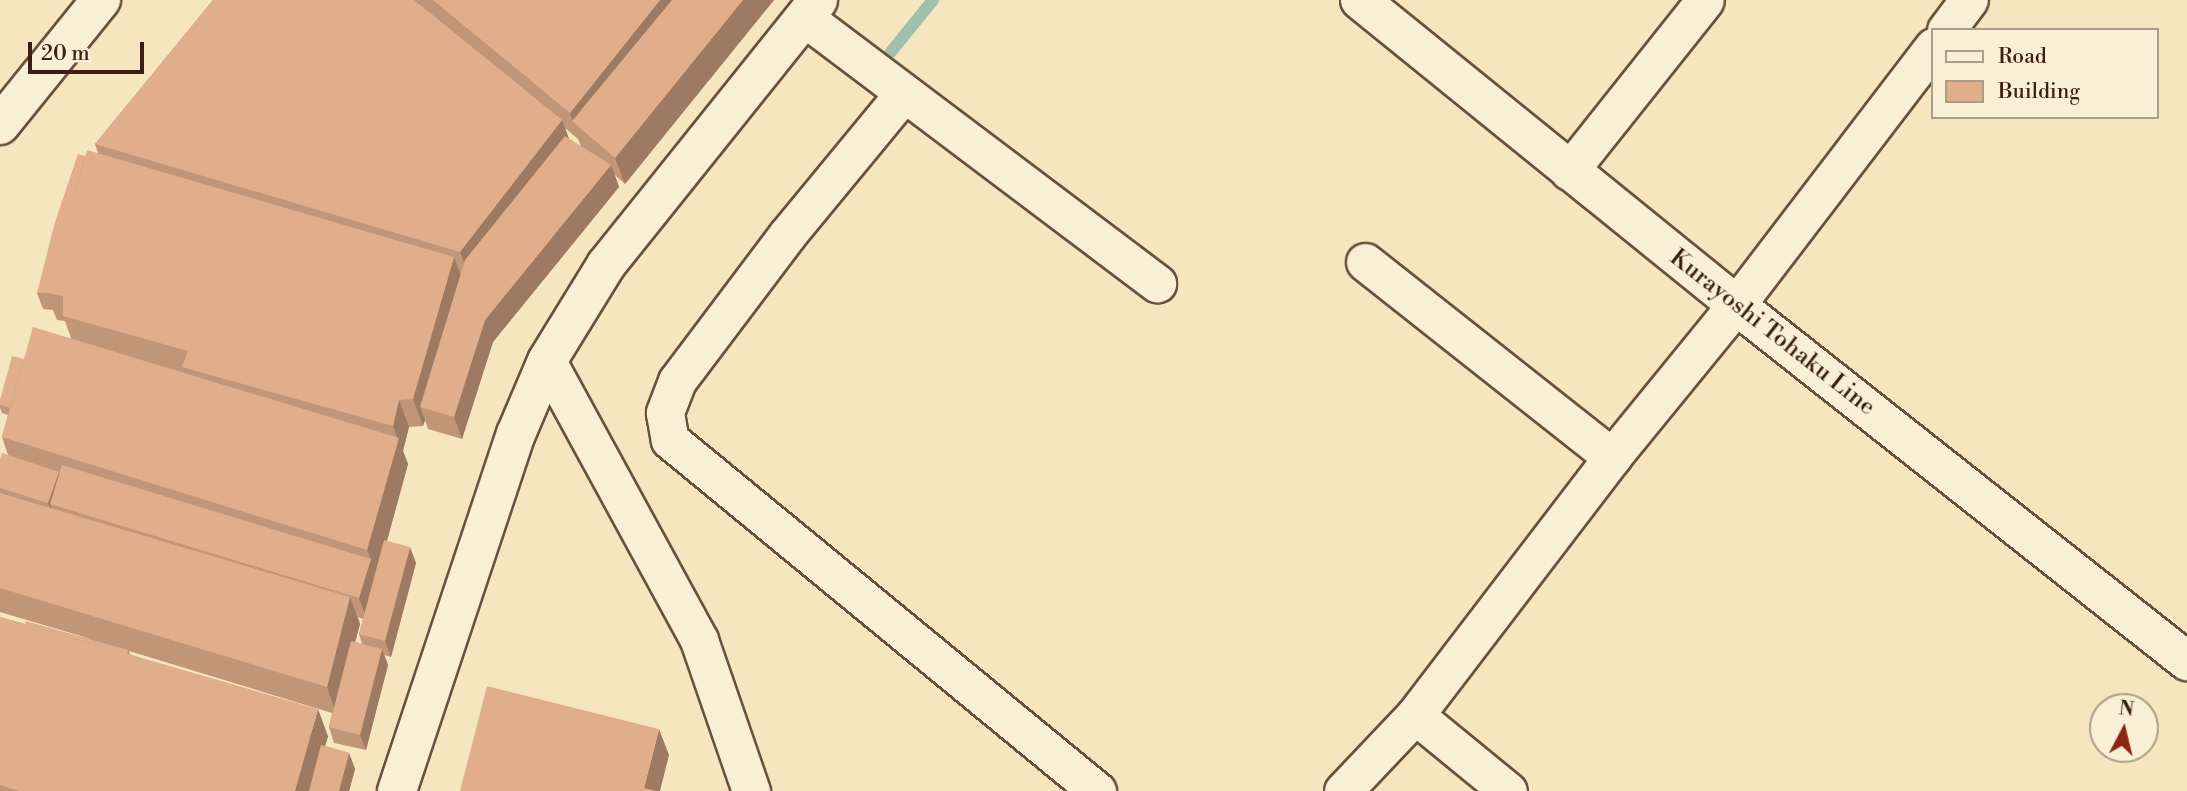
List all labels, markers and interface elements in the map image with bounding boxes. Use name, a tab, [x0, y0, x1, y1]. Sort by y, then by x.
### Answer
scale bar	[32, 28, 147, 72]
legend	[1932, 28, 2159, 119]
text: 20 m	[41, 41, 90, 67]
text: Road	[1998, 44, 2047, 70]
text: Building	[1998, 79, 2080, 105]
street label: Kurayoshi Tohaku Line	[1663, 244, 1881, 422]
north arrow	[2089, 693, 2159, 763]
text: N	[2117, 696, 2135, 722]

